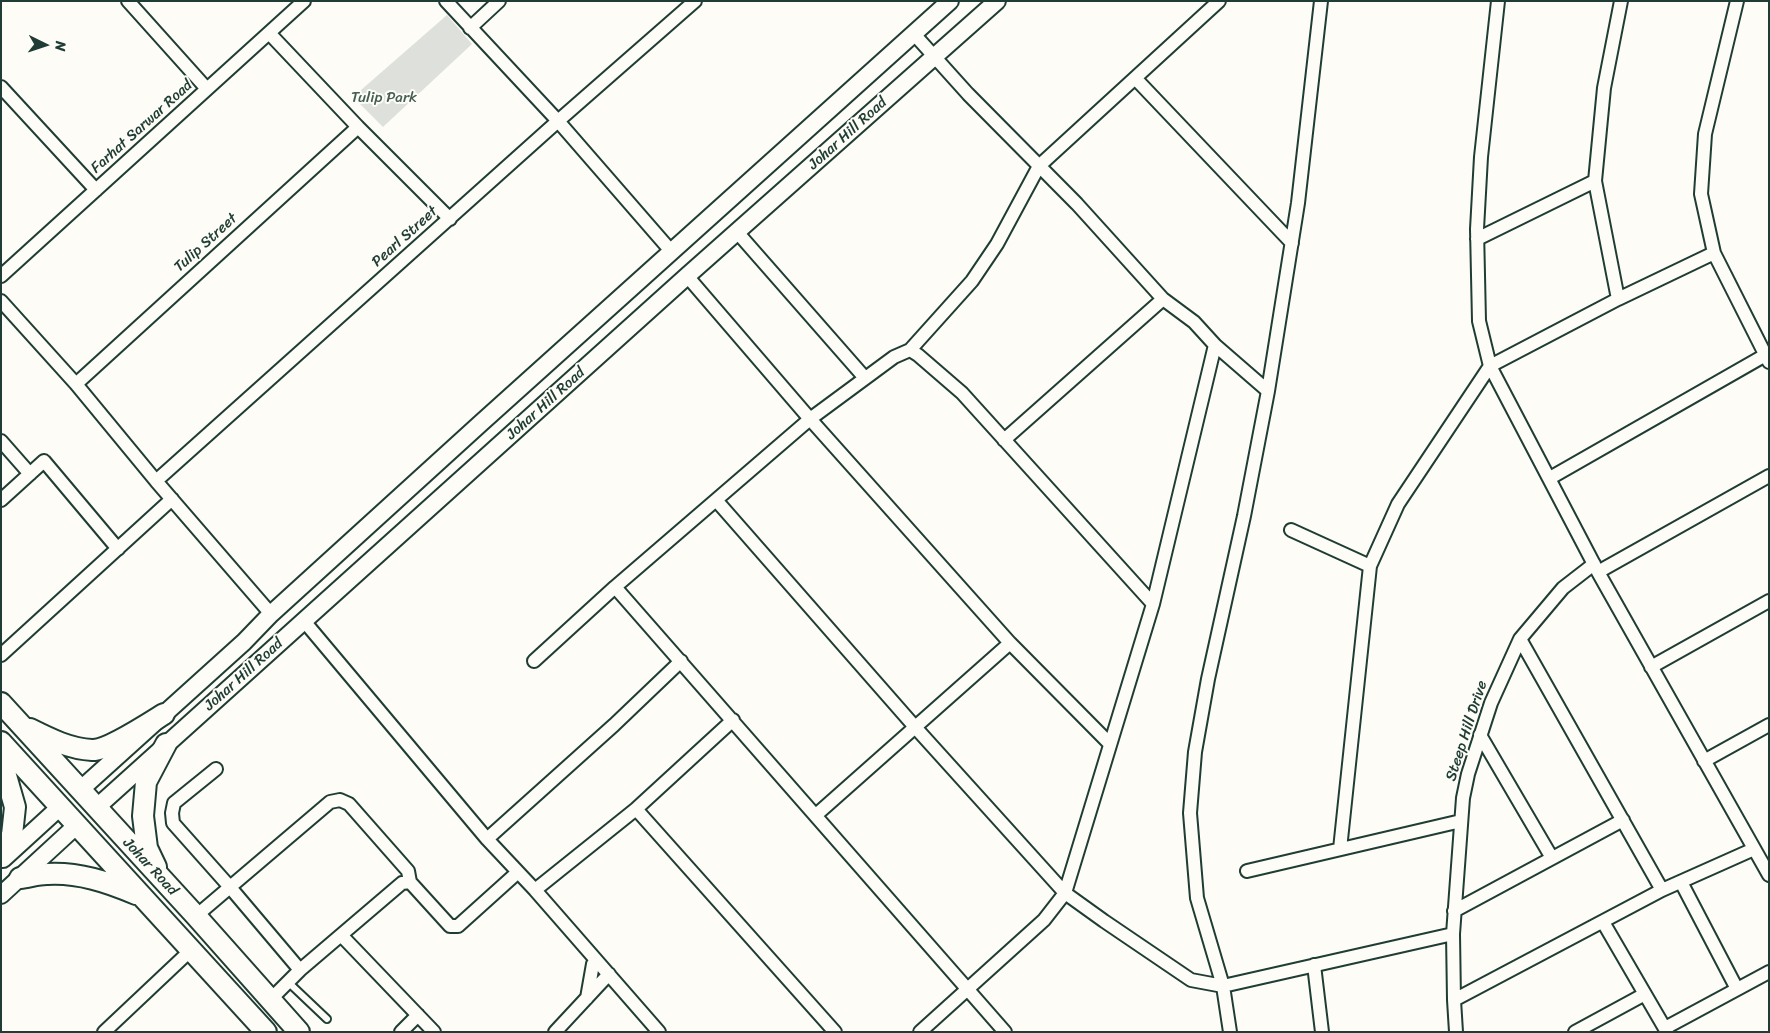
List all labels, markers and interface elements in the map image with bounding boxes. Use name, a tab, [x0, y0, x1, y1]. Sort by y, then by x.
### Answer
north arrow	[20, 20, 70, 70]
text: N	[48, 40, 73, 52]
street label: Farhat Sarwar Road	[88, 77, 196, 177]
park label: Tulip Park	[351, 89, 417, 107]
street label: Johar Hill Road	[805, 94, 891, 174]
street label: Pearl Street	[368, 203, 442, 271]
street label: Tulip Street	[171, 210, 241, 276]
street label: Johar Hill Road	[503, 364, 589, 444]
street label: Johar Hill Road	[201, 635, 287, 715]
street label: Steep Hill Drive	[1442, 679, 1492, 783]
street label: Johar Road	[119, 834, 181, 900]

